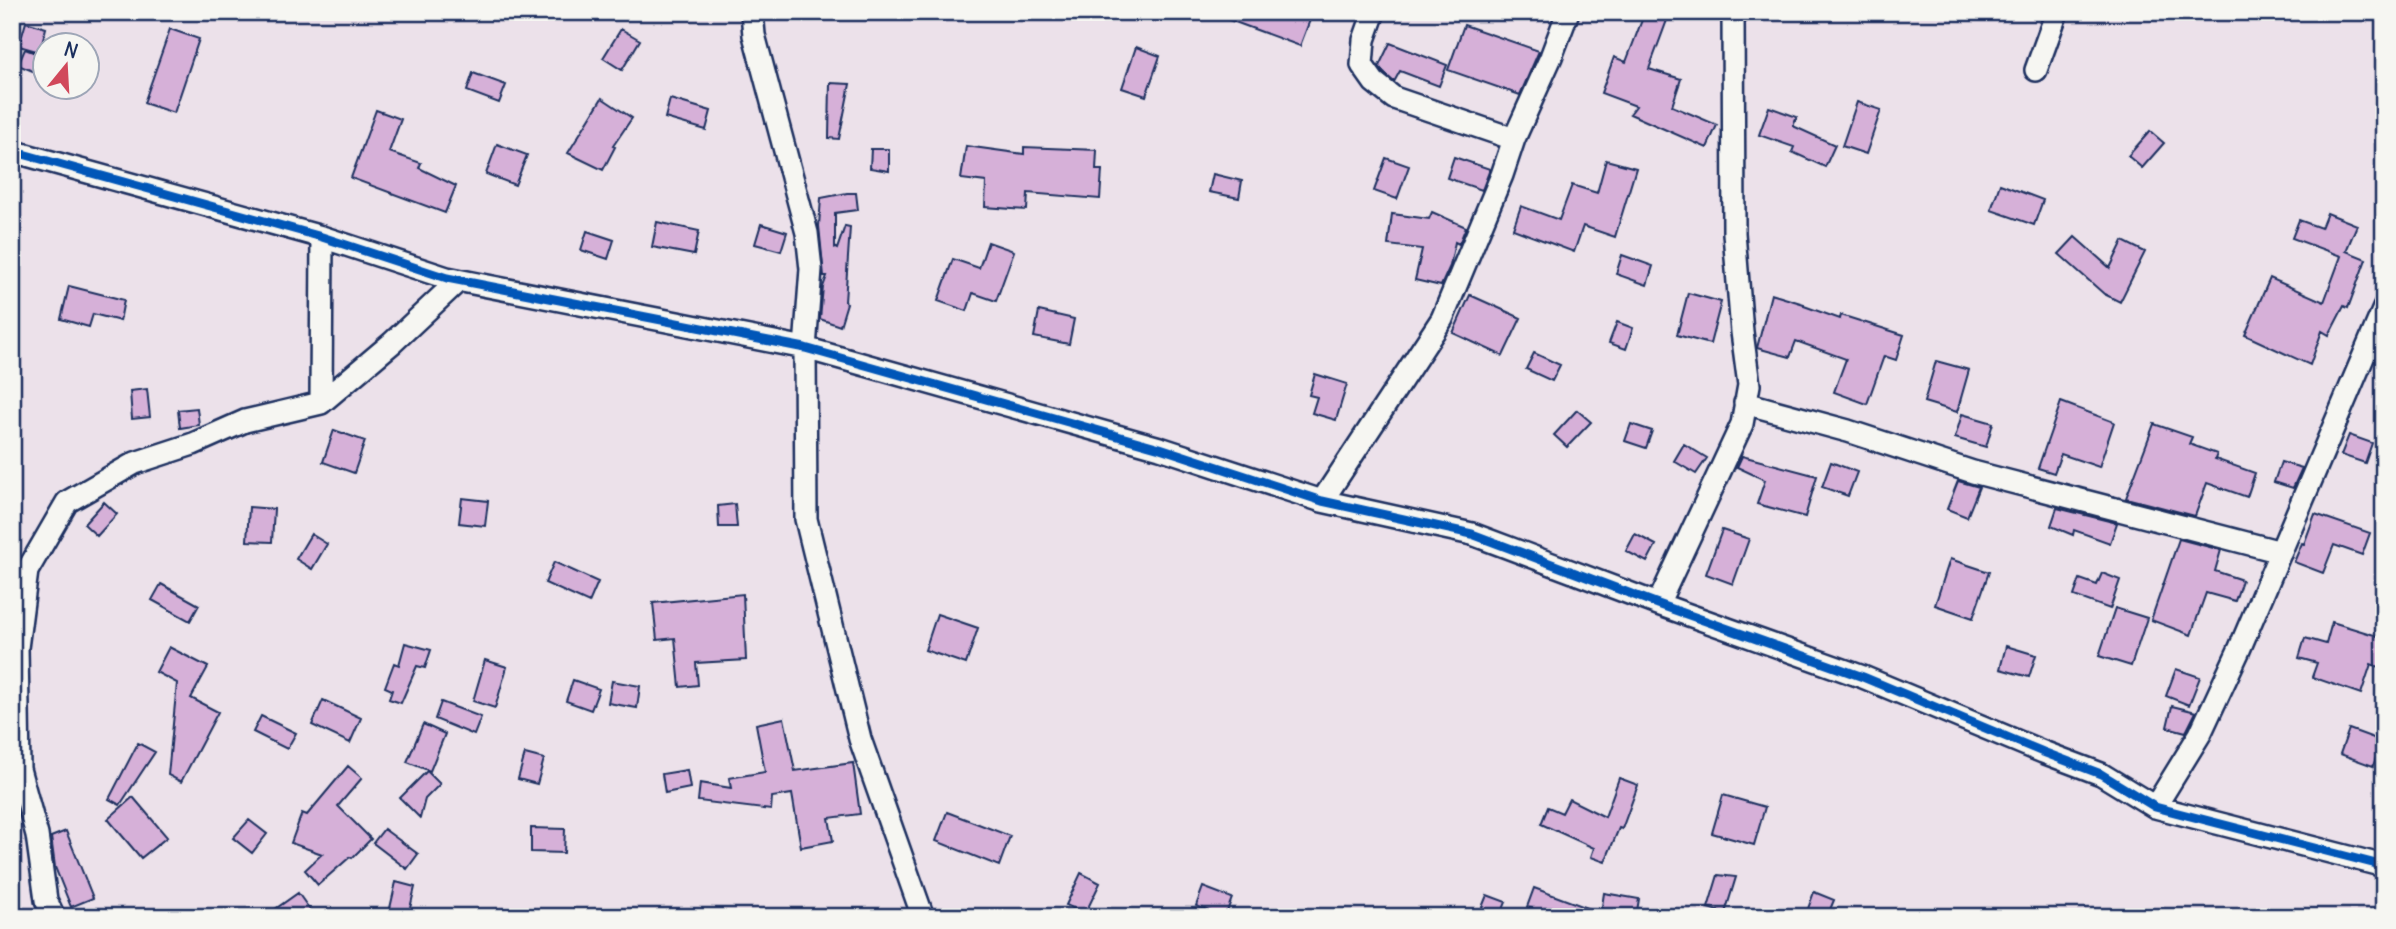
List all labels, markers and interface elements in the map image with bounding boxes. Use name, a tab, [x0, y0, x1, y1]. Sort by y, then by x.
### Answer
north arrow	[32, 32, 102, 102]
text: N	[61, 36, 81, 63]

